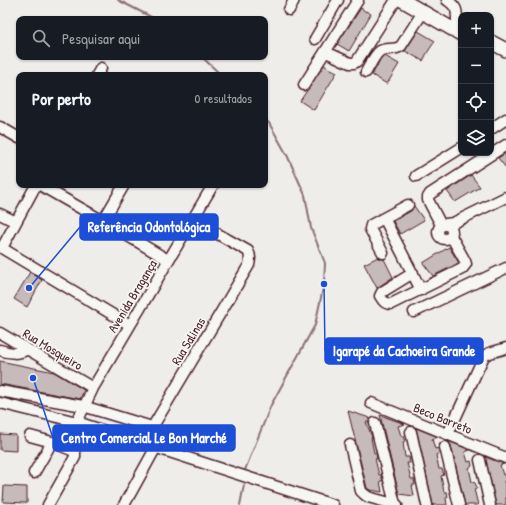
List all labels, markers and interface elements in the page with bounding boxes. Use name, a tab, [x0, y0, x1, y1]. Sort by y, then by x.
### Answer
map controls	[458, 12, 494, 156]
button: +	[458, 12, 494, 48]
search box	[16, 16, 268, 60]
icon: search	[30, 27, 52, 49]
text: Pesquisar aqui	[62, 28, 140, 49]
button: −	[458, 48, 494, 84]
button: locate	[458, 84, 494, 120]
text: Por perto	[32, 87, 91, 110]
text: 0 resultados	[194, 89, 252, 107]
button: layers	[458, 120, 494, 156]
callout: Referência Odontológica	[80, 214, 218, 240]
text: Referência Odontológica	[88, 217, 211, 238]
street label: Avenida Bragança	[103, 256, 161, 336]
street label: Rua Salinas	[167, 314, 209, 368]
street label: Rua Mosqueiro	[20, 324, 86, 374]
callout: Igarapé da Cachoeira Grande	[325, 338, 483, 364]
text: Igarapé da Cachoeira Grande	[333, 341, 476, 362]
street label: Beco Barreto	[411, 398, 475, 438]
callout: Centro Comercial Le Bon Marché	[53, 425, 235, 451]
text: Centro Comercial Le Bon Marché	[61, 428, 227, 447]

